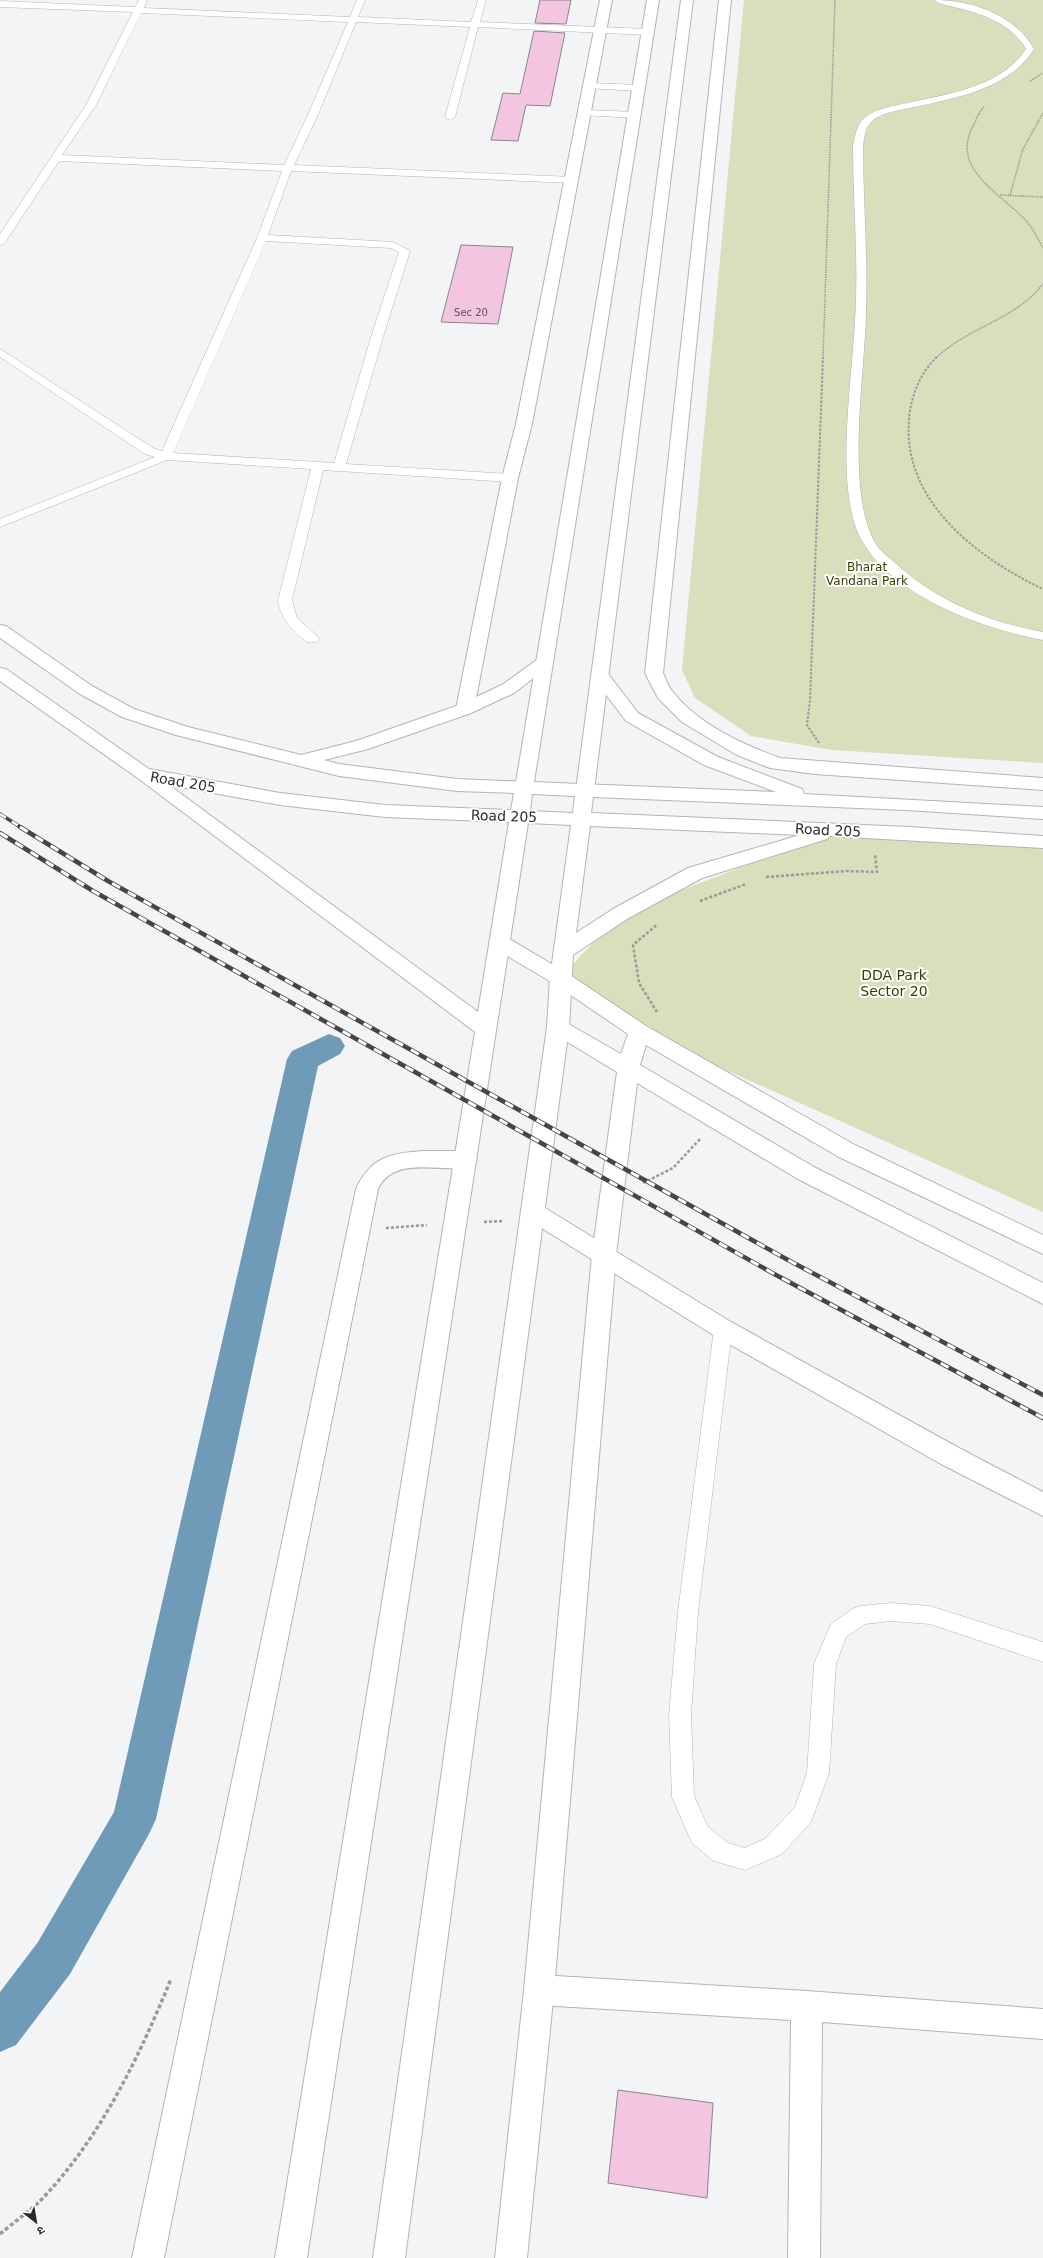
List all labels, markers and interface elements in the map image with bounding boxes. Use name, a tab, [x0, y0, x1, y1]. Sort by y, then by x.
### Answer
house number: Sec 20	[454, 307, 488, 318]
park label: Bharat Vandana Park	[826, 560, 908, 588]
street label: Road 205	[149, 768, 217, 796]
street label: Road 205	[471, 807, 537, 825]
street label: Road 205	[794, 820, 862, 840]
park label: DDA Park Sector 20	[860, 967, 928, 999]
north arrow	[16, 2202, 56, 2242]
text: उ	[34, 2223, 47, 2238]

